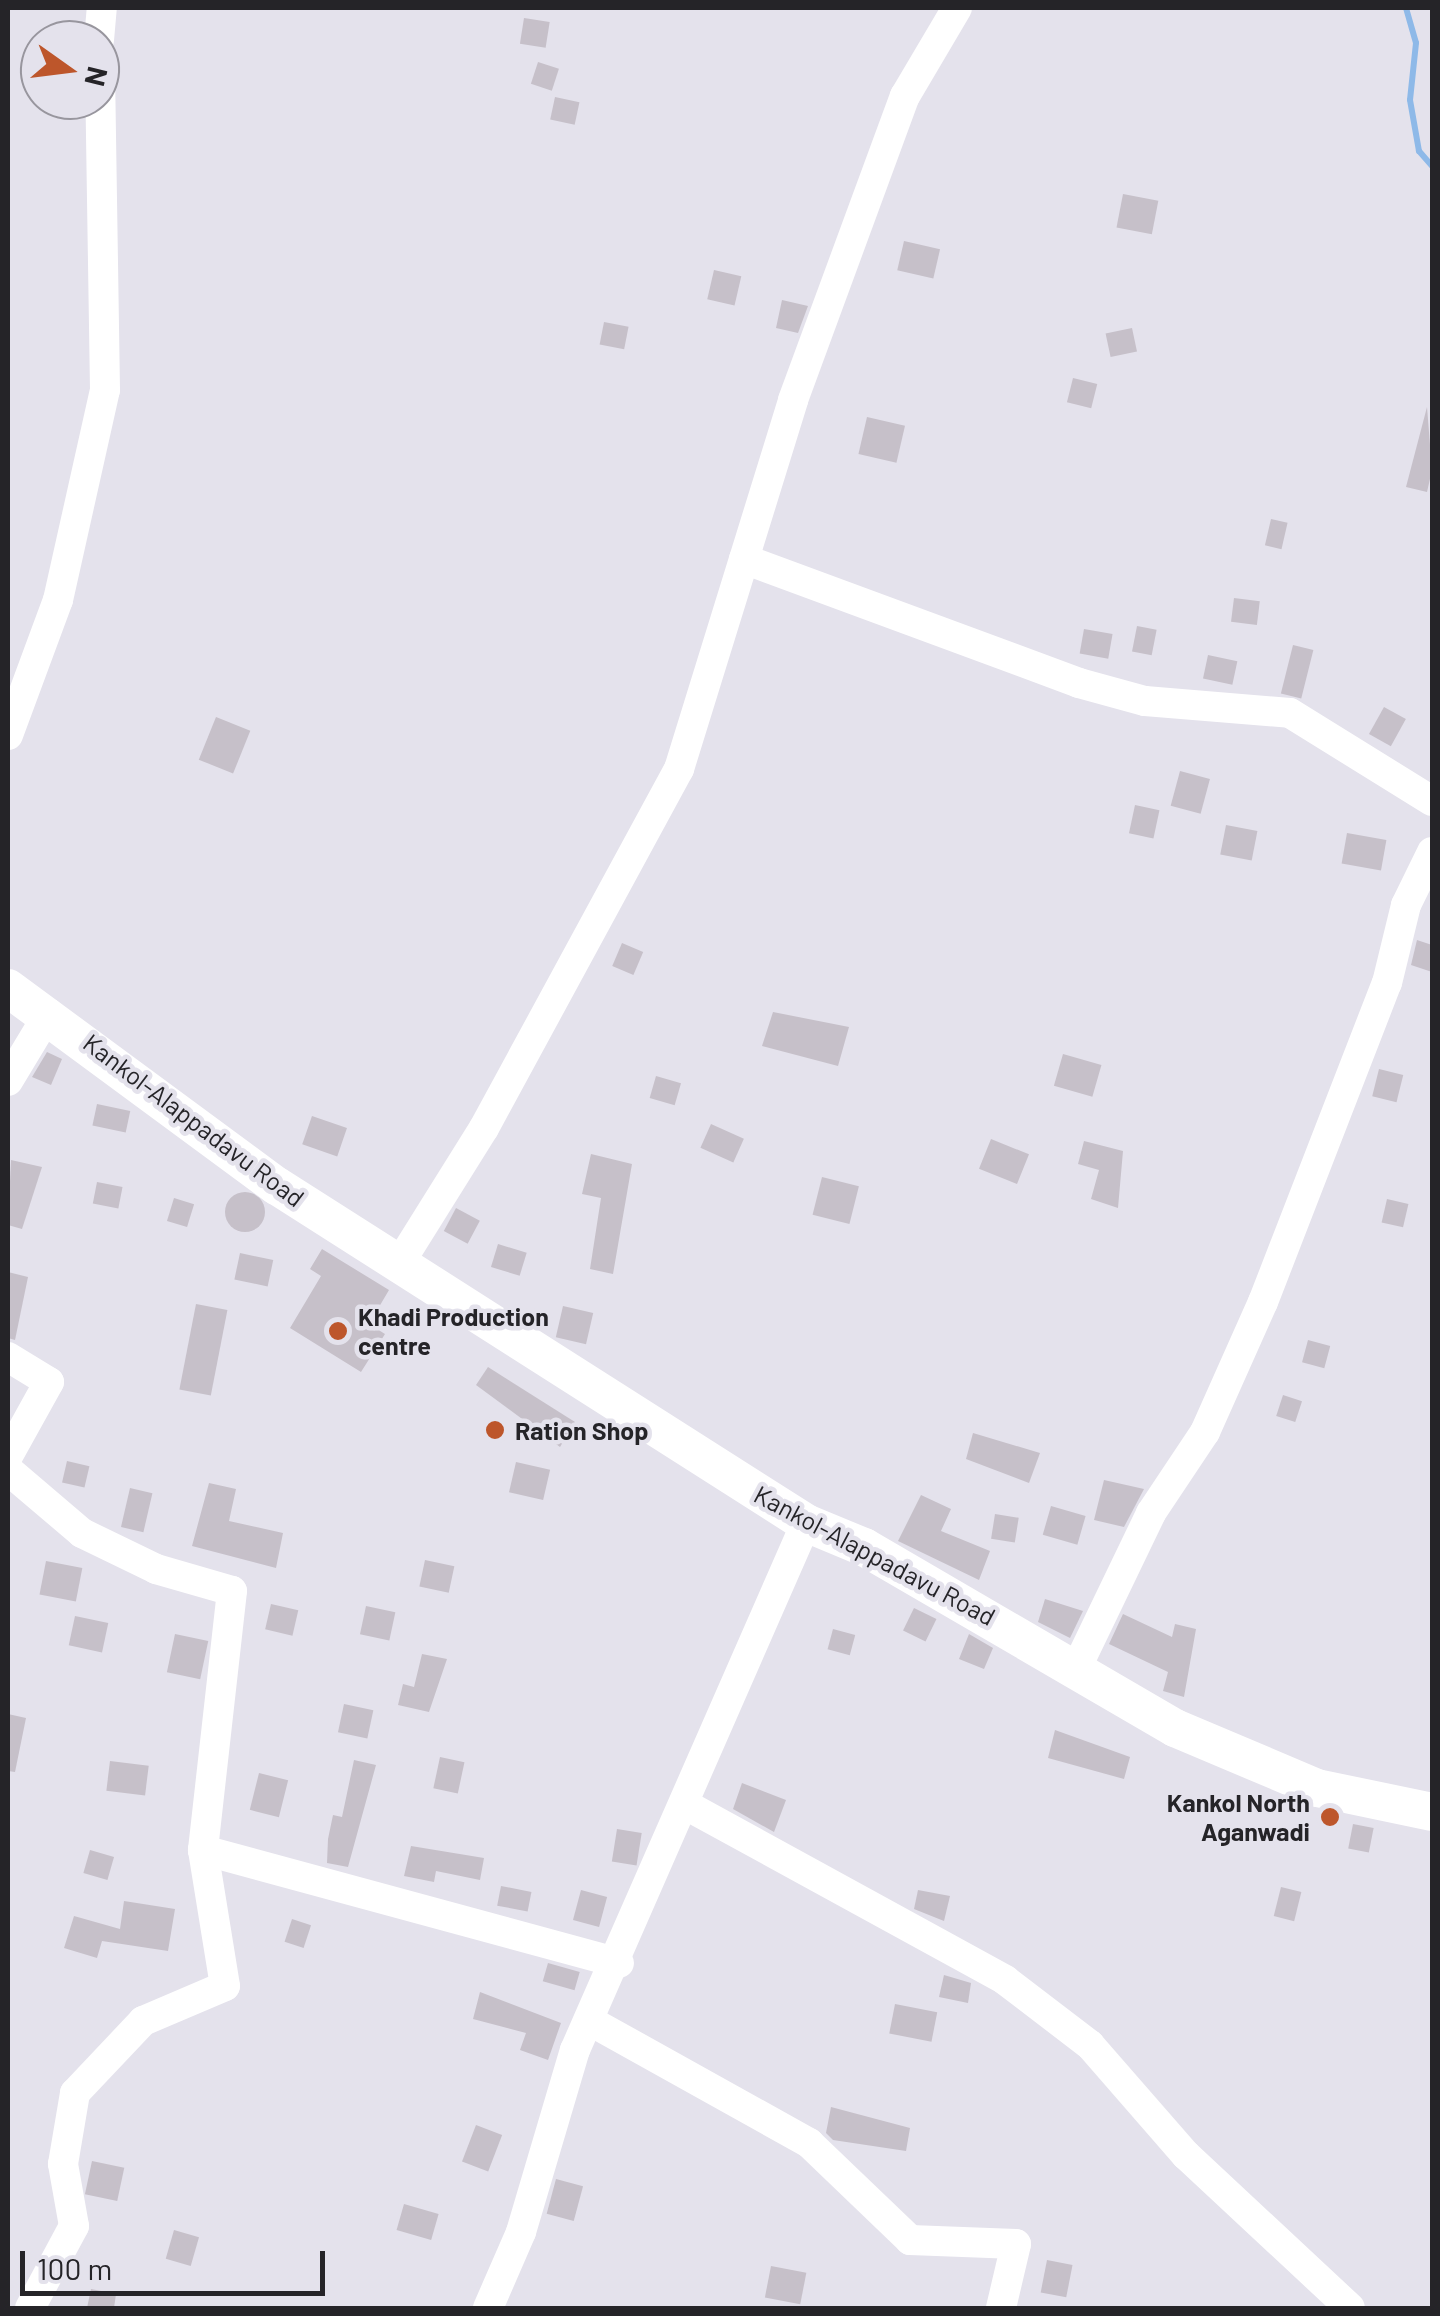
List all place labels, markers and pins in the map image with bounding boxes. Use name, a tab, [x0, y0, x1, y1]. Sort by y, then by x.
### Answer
place label: Khadi Production centre	[358, 1302, 549, 1361]
marker: Khadi Production centre	[327, 1320, 349, 1342]
place label: Ration Shop	[515, 1415, 648, 1445]
marker: Ration Shop	[484, 1419, 506, 1441]
place label: Kankol North Aganwadi	[1167, 1788, 1310, 1847]
marker: Kankol North Aganwadi	[1319, 1806, 1341, 1828]

